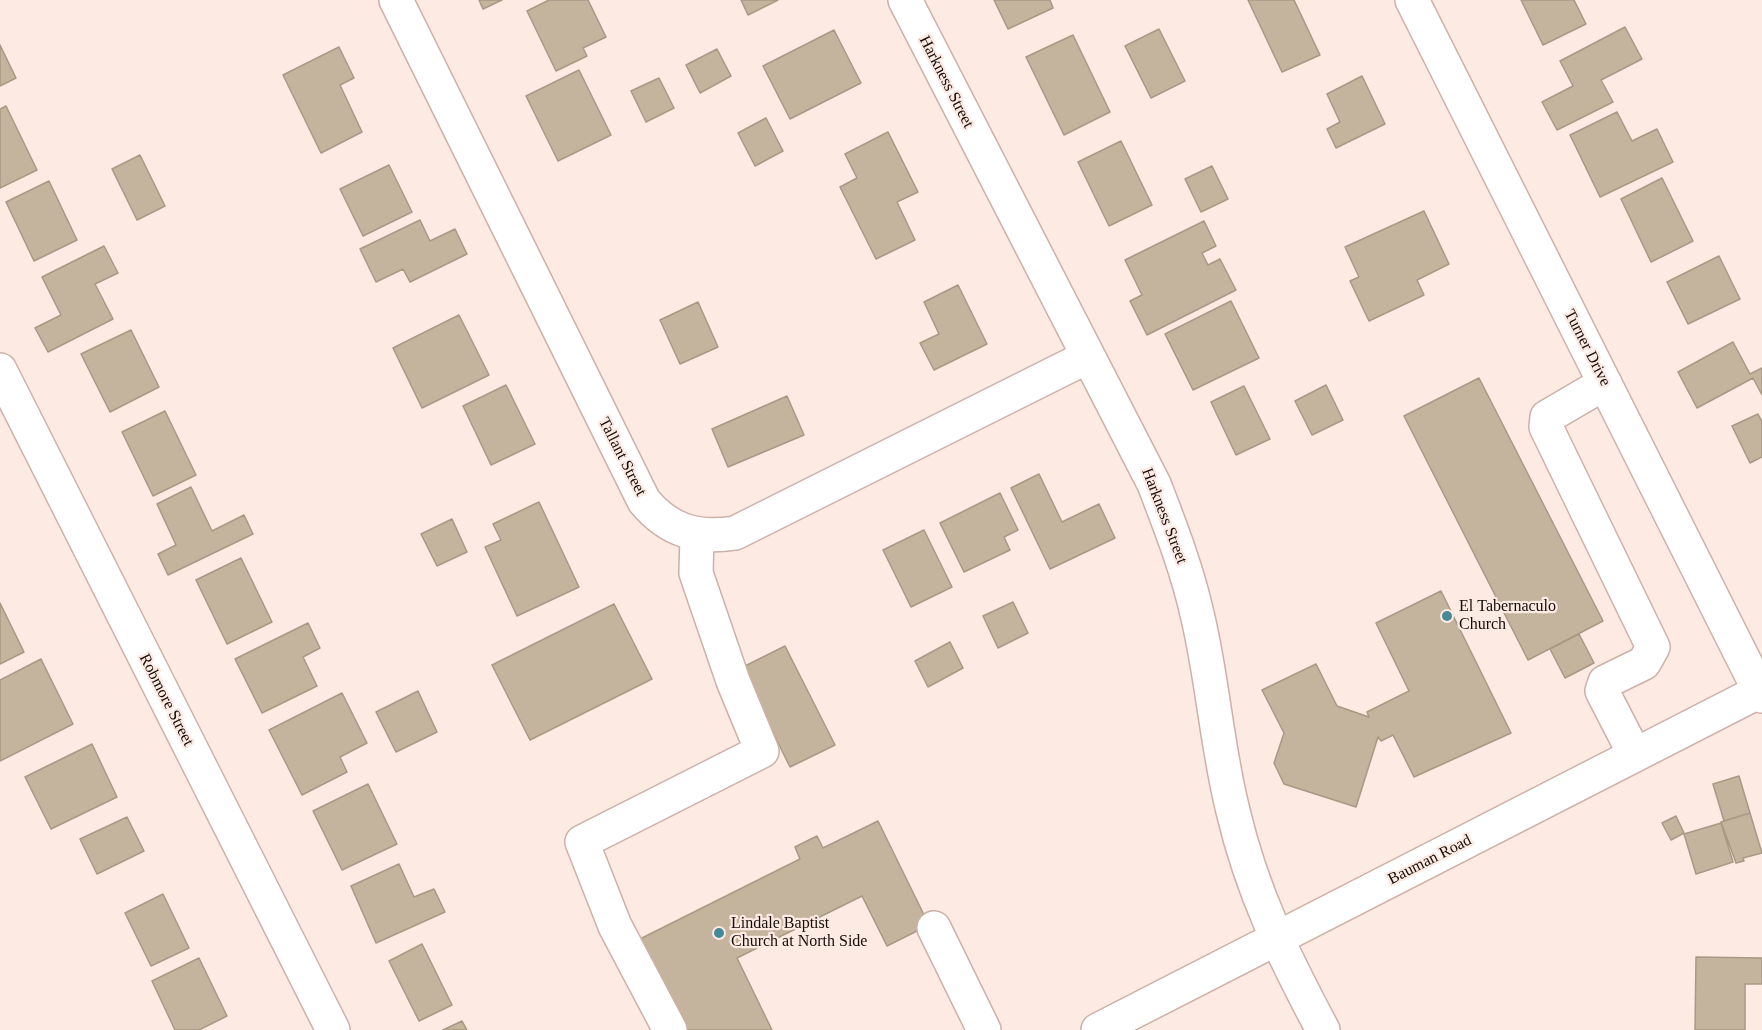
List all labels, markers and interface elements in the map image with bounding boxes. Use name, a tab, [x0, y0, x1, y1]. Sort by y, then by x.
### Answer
street label: Harkness Street	[915, 33, 977, 131]
street label: Turner Drive	[1560, 306, 1614, 390]
street label: Tallant Street	[594, 415, 650, 499]
street label: Harkness Street	[1137, 465, 1191, 567]
place label: El Tabernaculo Church	[1459, 597, 1556, 635]
marker: El Tabernaculo Church	[1440, 609, 1454, 623]
street label: Robmore Street	[135, 651, 197, 749]
street label: Bauman Road	[1385, 831, 1475, 889]
place label: Lindale Baptist Church at North Side	[731, 914, 867, 952]
marker: Lindale Baptist Church at North Side	[712, 926, 726, 940]

